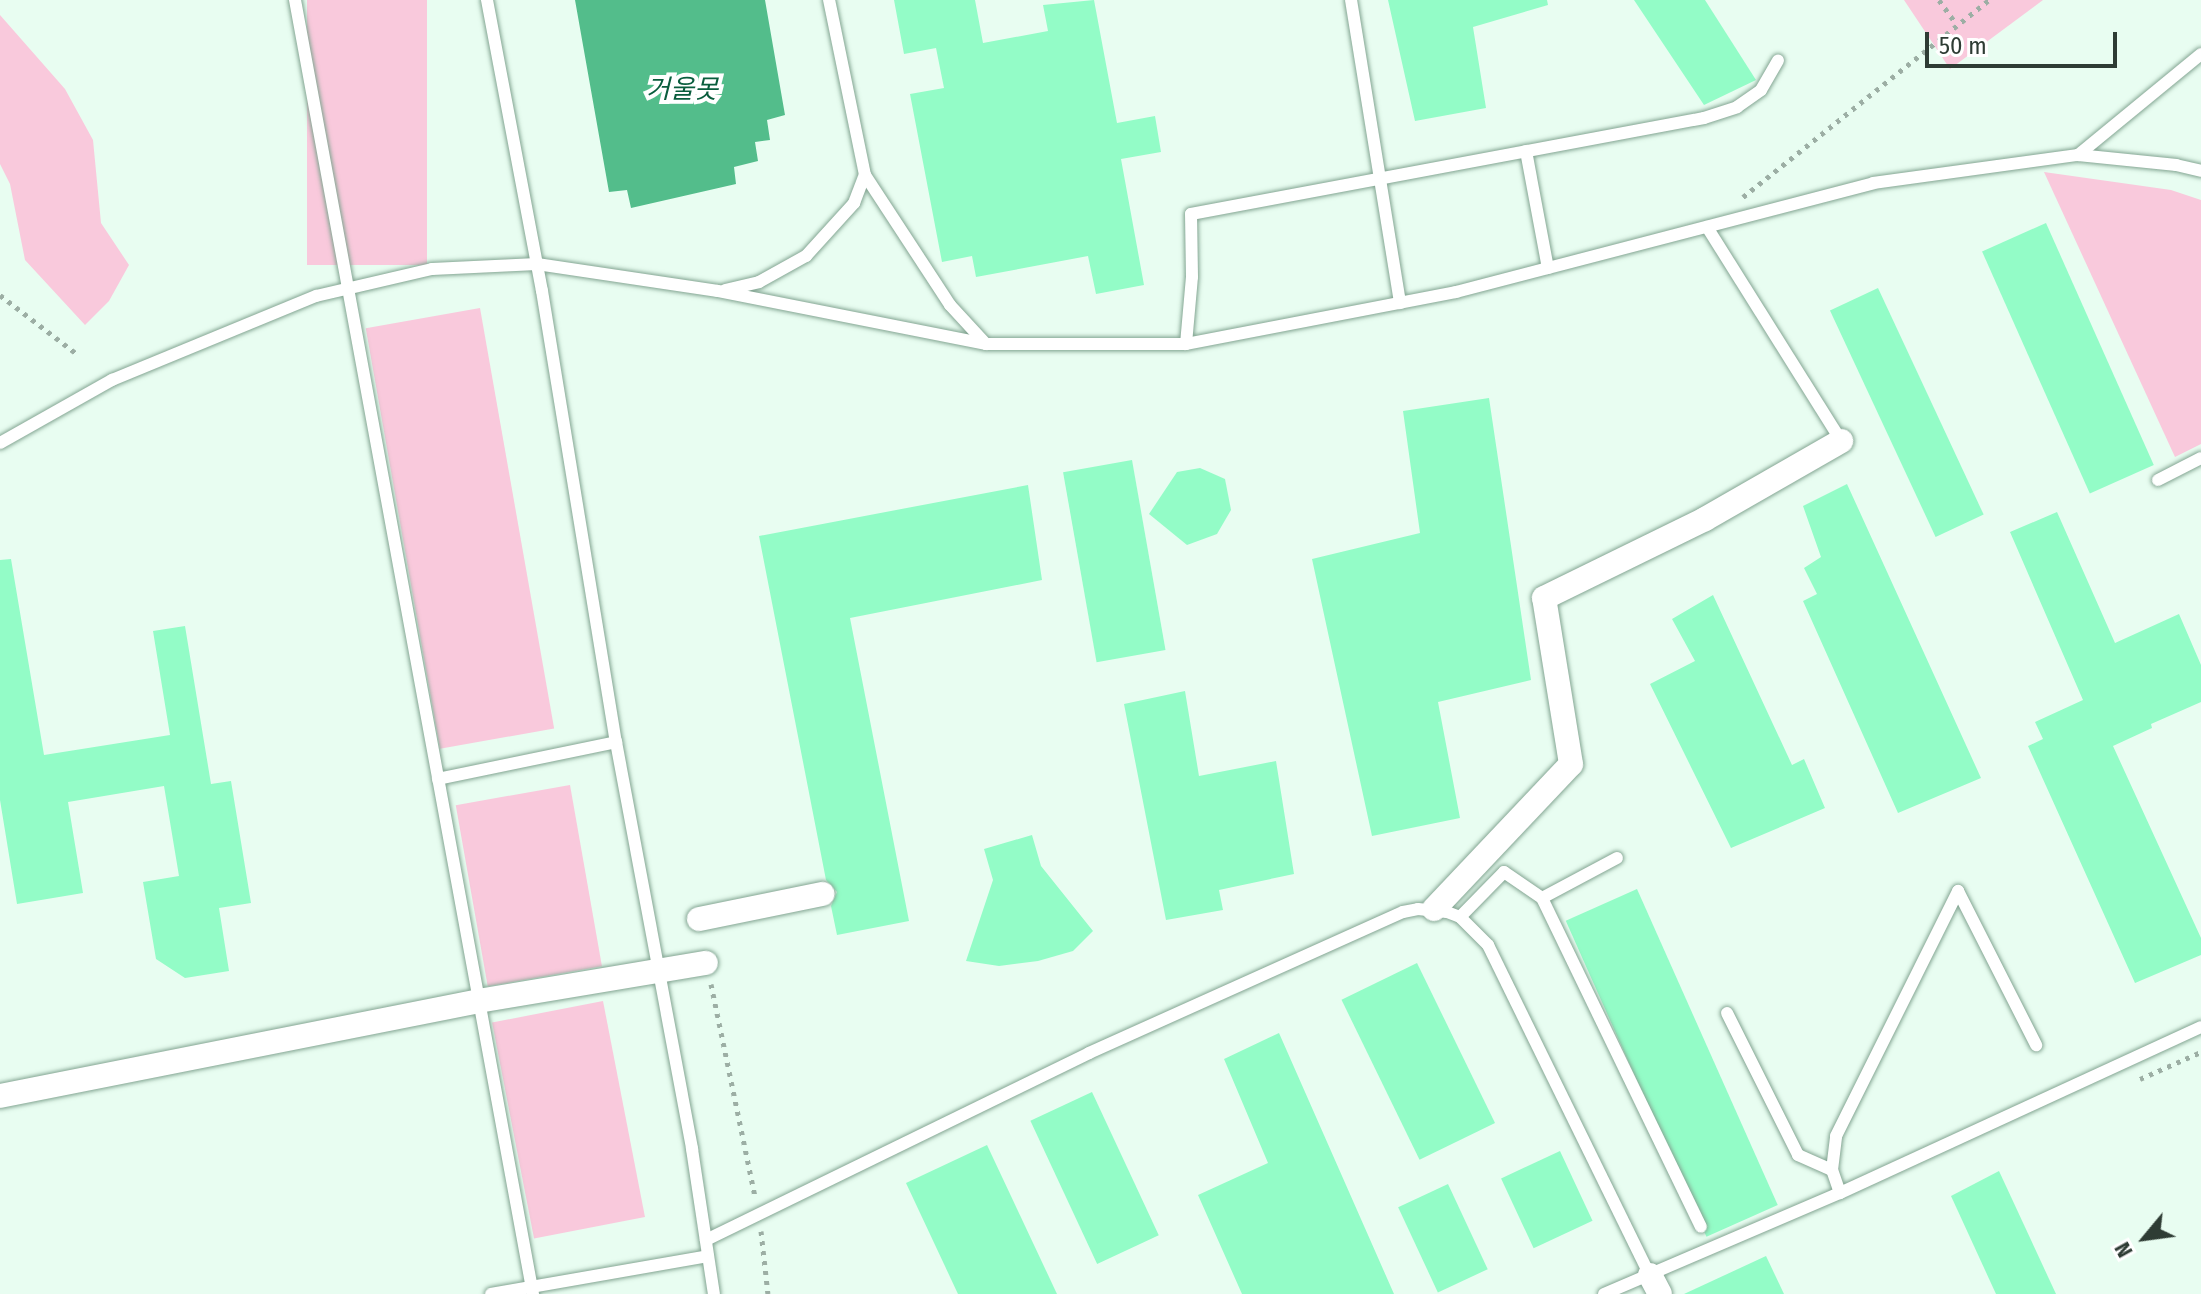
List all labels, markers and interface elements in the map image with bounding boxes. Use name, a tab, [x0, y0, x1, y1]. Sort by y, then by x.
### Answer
scale bar	[1929, 16, 2121, 66]
text: 50 m	[1939, 32, 1987, 60]
water label: 거울못	[646, 74, 718, 106]
north arrow	[2105, 1198, 2185, 1278]
text: N	[2109, 1238, 2139, 1262]

